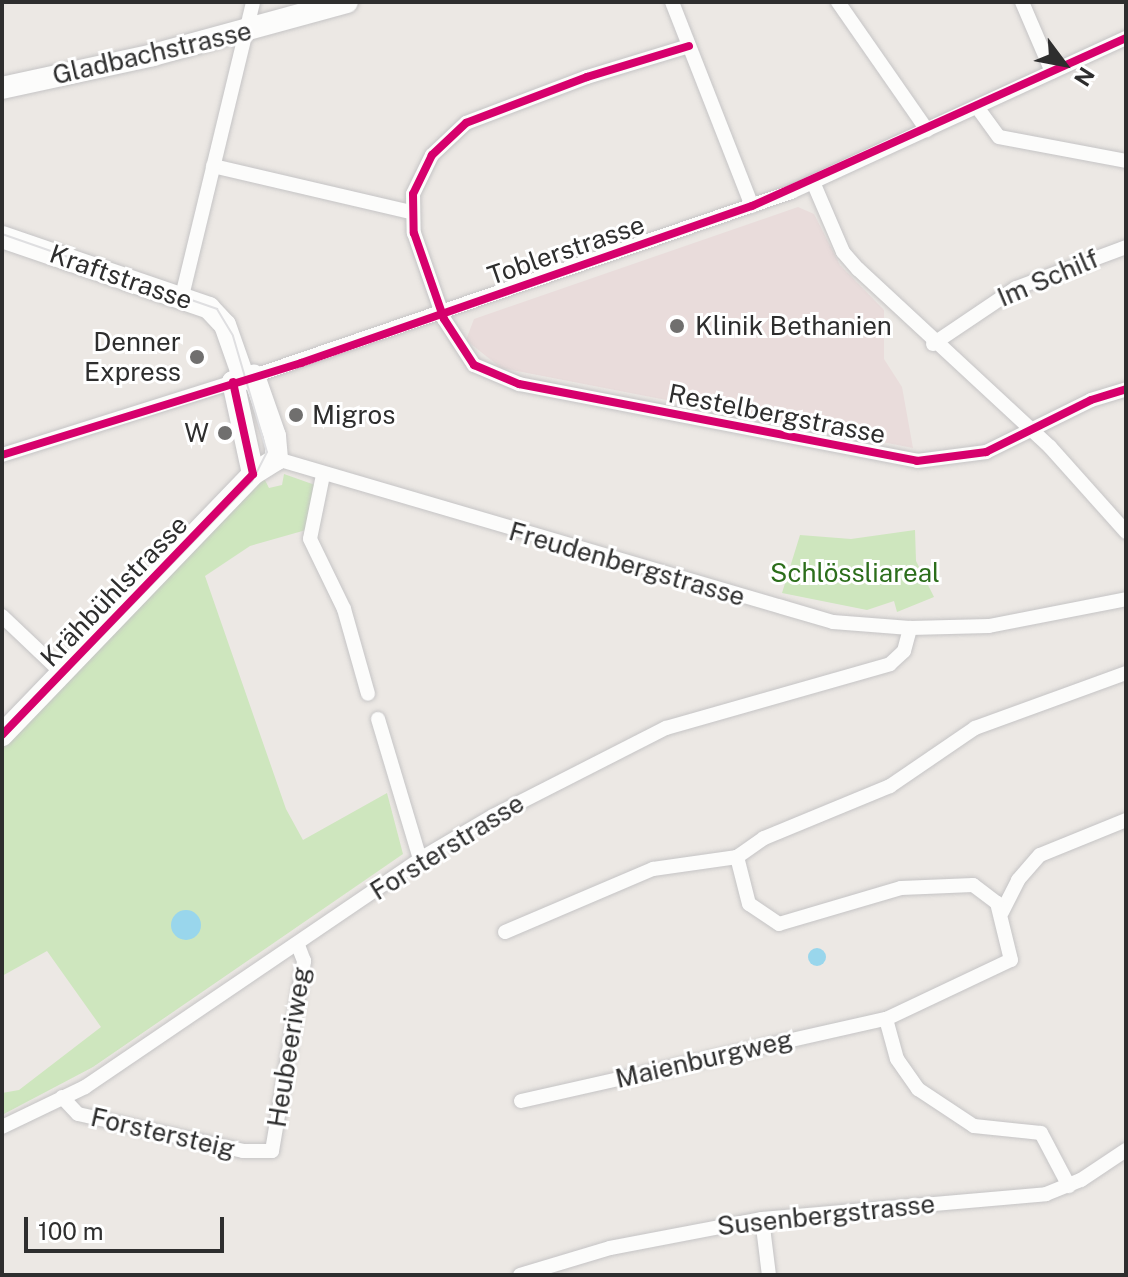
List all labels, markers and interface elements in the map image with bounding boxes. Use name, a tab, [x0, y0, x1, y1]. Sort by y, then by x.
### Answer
street label: Gladbachstrasse	[49, 15, 255, 91]
north arrow	[1024, 24, 1104, 104]
text: N	[1069, 63, 1100, 91]
street label: Toblerstrasse	[483, 209, 649, 291]
street label: Kraftstrasse	[46, 238, 196, 316]
street label: Im Schilf	[993, 243, 1103, 313]
place label: Klinik Bethanien	[695, 310, 892, 342]
marker: Klinik Bethanien	[666, 315, 688, 337]
place label: Denner Express	[84, 326, 181, 388]
marker: Denner Express	[188, 348, 206, 366]
street label: Restelbergstrasse	[666, 378, 888, 450]
place label: Migros	[312, 399, 395, 431]
marker: Migros	[287, 406, 305, 424]
place label: W	[184, 417, 209, 449]
marker: W	[216, 424, 234, 442]
street label: Krähbühlstrasse	[34, 509, 194, 673]
street label: Freudenbergstrasse	[505, 515, 749, 613]
park label: Schlössliareal	[770, 557, 940, 589]
street label: Forsterstrasse	[364, 787, 530, 907]
street label: Heubeeriweg	[261, 965, 317, 1129]
street label: Maienburgweg	[612, 1023, 796, 1095]
street label: Forstersteig	[88, 1101, 238, 1165]
street label: Susenbergstrasse	[715, 1188, 937, 1242]
scale bar	[28, 1201, 228, 1251]
text: 100 m	[38, 1217, 104, 1245]

